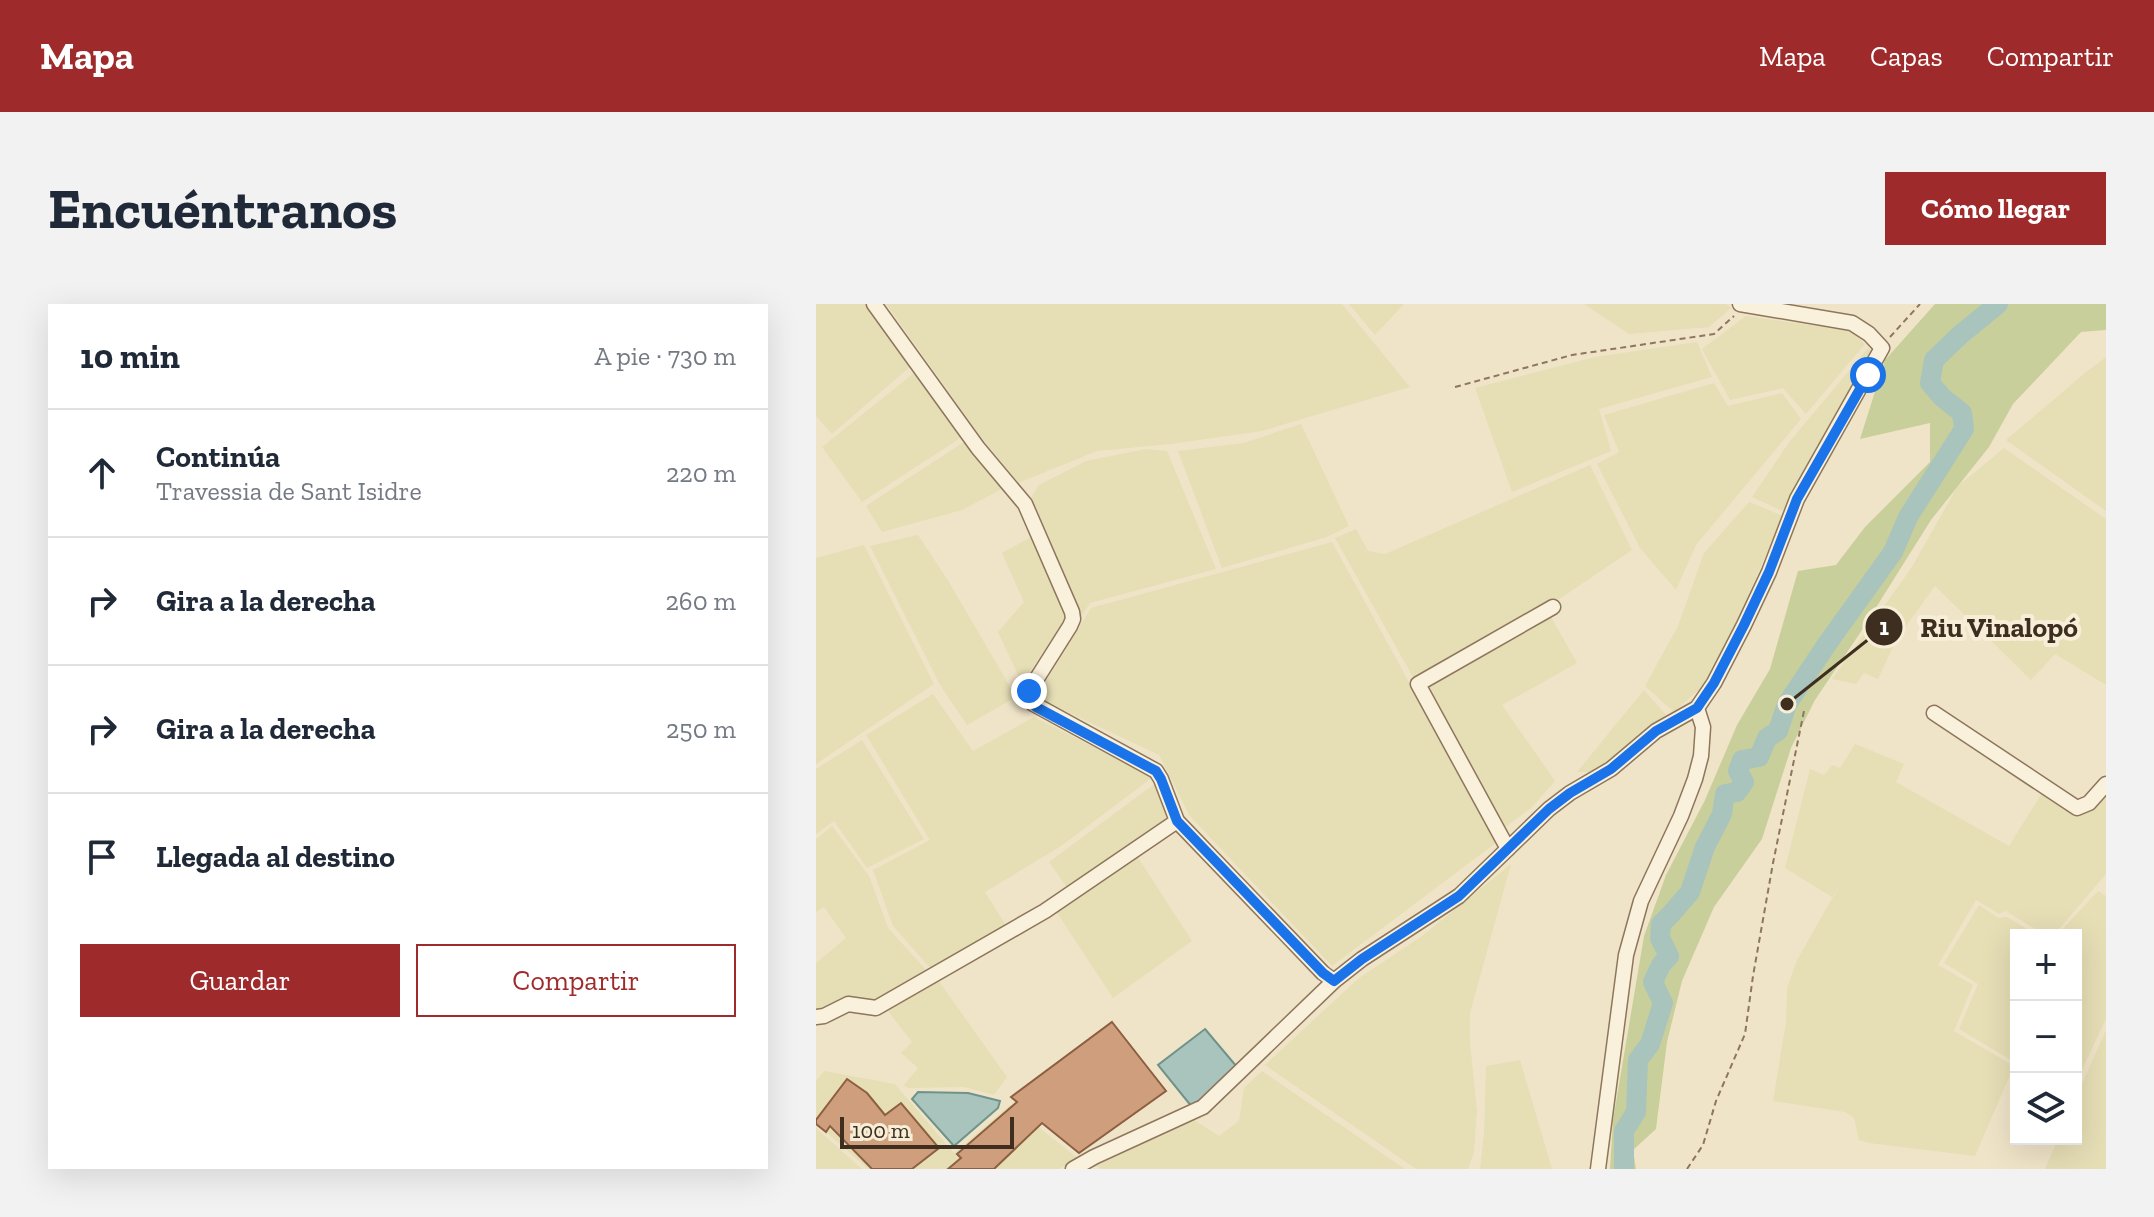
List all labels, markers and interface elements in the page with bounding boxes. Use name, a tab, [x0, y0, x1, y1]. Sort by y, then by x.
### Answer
text: Mapa	[40, 33, 134, 79]
text: Mapa	[1759, 40, 1826, 73]
text: Capas	[1870, 40, 1943, 73]
text: Compartir	[1987, 40, 2114, 73]
button: Cómo llegar	[1885, 172, 2106, 245]
text: Encuéntranos	[48, 175, 397, 242]
text: 10 min	[80, 336, 180, 377]
text: A pie · 730 m	[595, 340, 736, 372]
route start	[1850, 357, 1886, 393]
text: Continúa	[156, 439, 280, 475]
icon: ahead	[80, 451, 124, 495]
text: 220 m	[666, 457, 736, 489]
text: Travessia de Sant Isidre	[156, 475, 422, 507]
icon: right	[80, 579, 124, 623]
text: Gira a la derecha	[156, 583, 376, 619]
text: 260 m	[665, 585, 736, 617]
callout: Riu Vinalopó	[1864, 601, 2094, 653]
text: Riu Vinalopó	[1920, 611, 2078, 644]
text: 1	[1879, 612, 1889, 641]
route end	[1011, 673, 1047, 709]
icon: right	[80, 707, 124, 751]
text: Gira a la derecha	[156, 711, 376, 747]
text: 250 m	[666, 713, 736, 745]
icon: arrive	[80, 835, 124, 879]
text: Llegada al destino	[156, 839, 395, 875]
map controls	[2010, 929, 2082, 1145]
button: +	[2010, 929, 2082, 1001]
button: Guardar	[80, 944, 400, 1017]
button: Compartir	[416, 944, 736, 1017]
button: −	[2010, 1001, 2082, 1073]
button: layers	[2010, 1073, 2082, 1145]
scale bar	[840, 1113, 1014, 1149]
text: 100 m	[852, 1117, 910, 1144]

